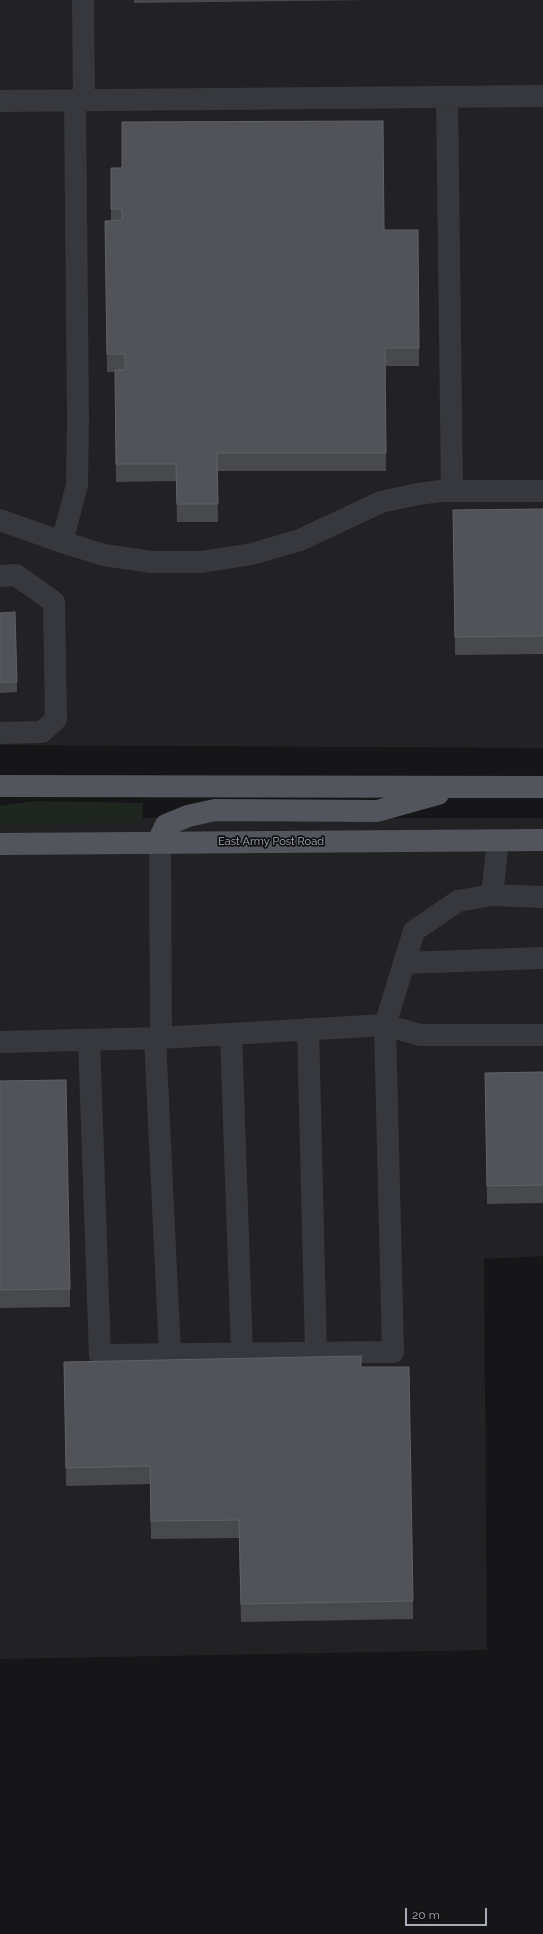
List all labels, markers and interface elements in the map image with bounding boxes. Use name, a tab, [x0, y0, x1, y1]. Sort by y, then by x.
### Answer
street label: East Army Post Road	[218, 835, 324, 849]
scale bar	[407, 1900, 489, 1926]
text: 20 m	[412, 1908, 440, 1922]

